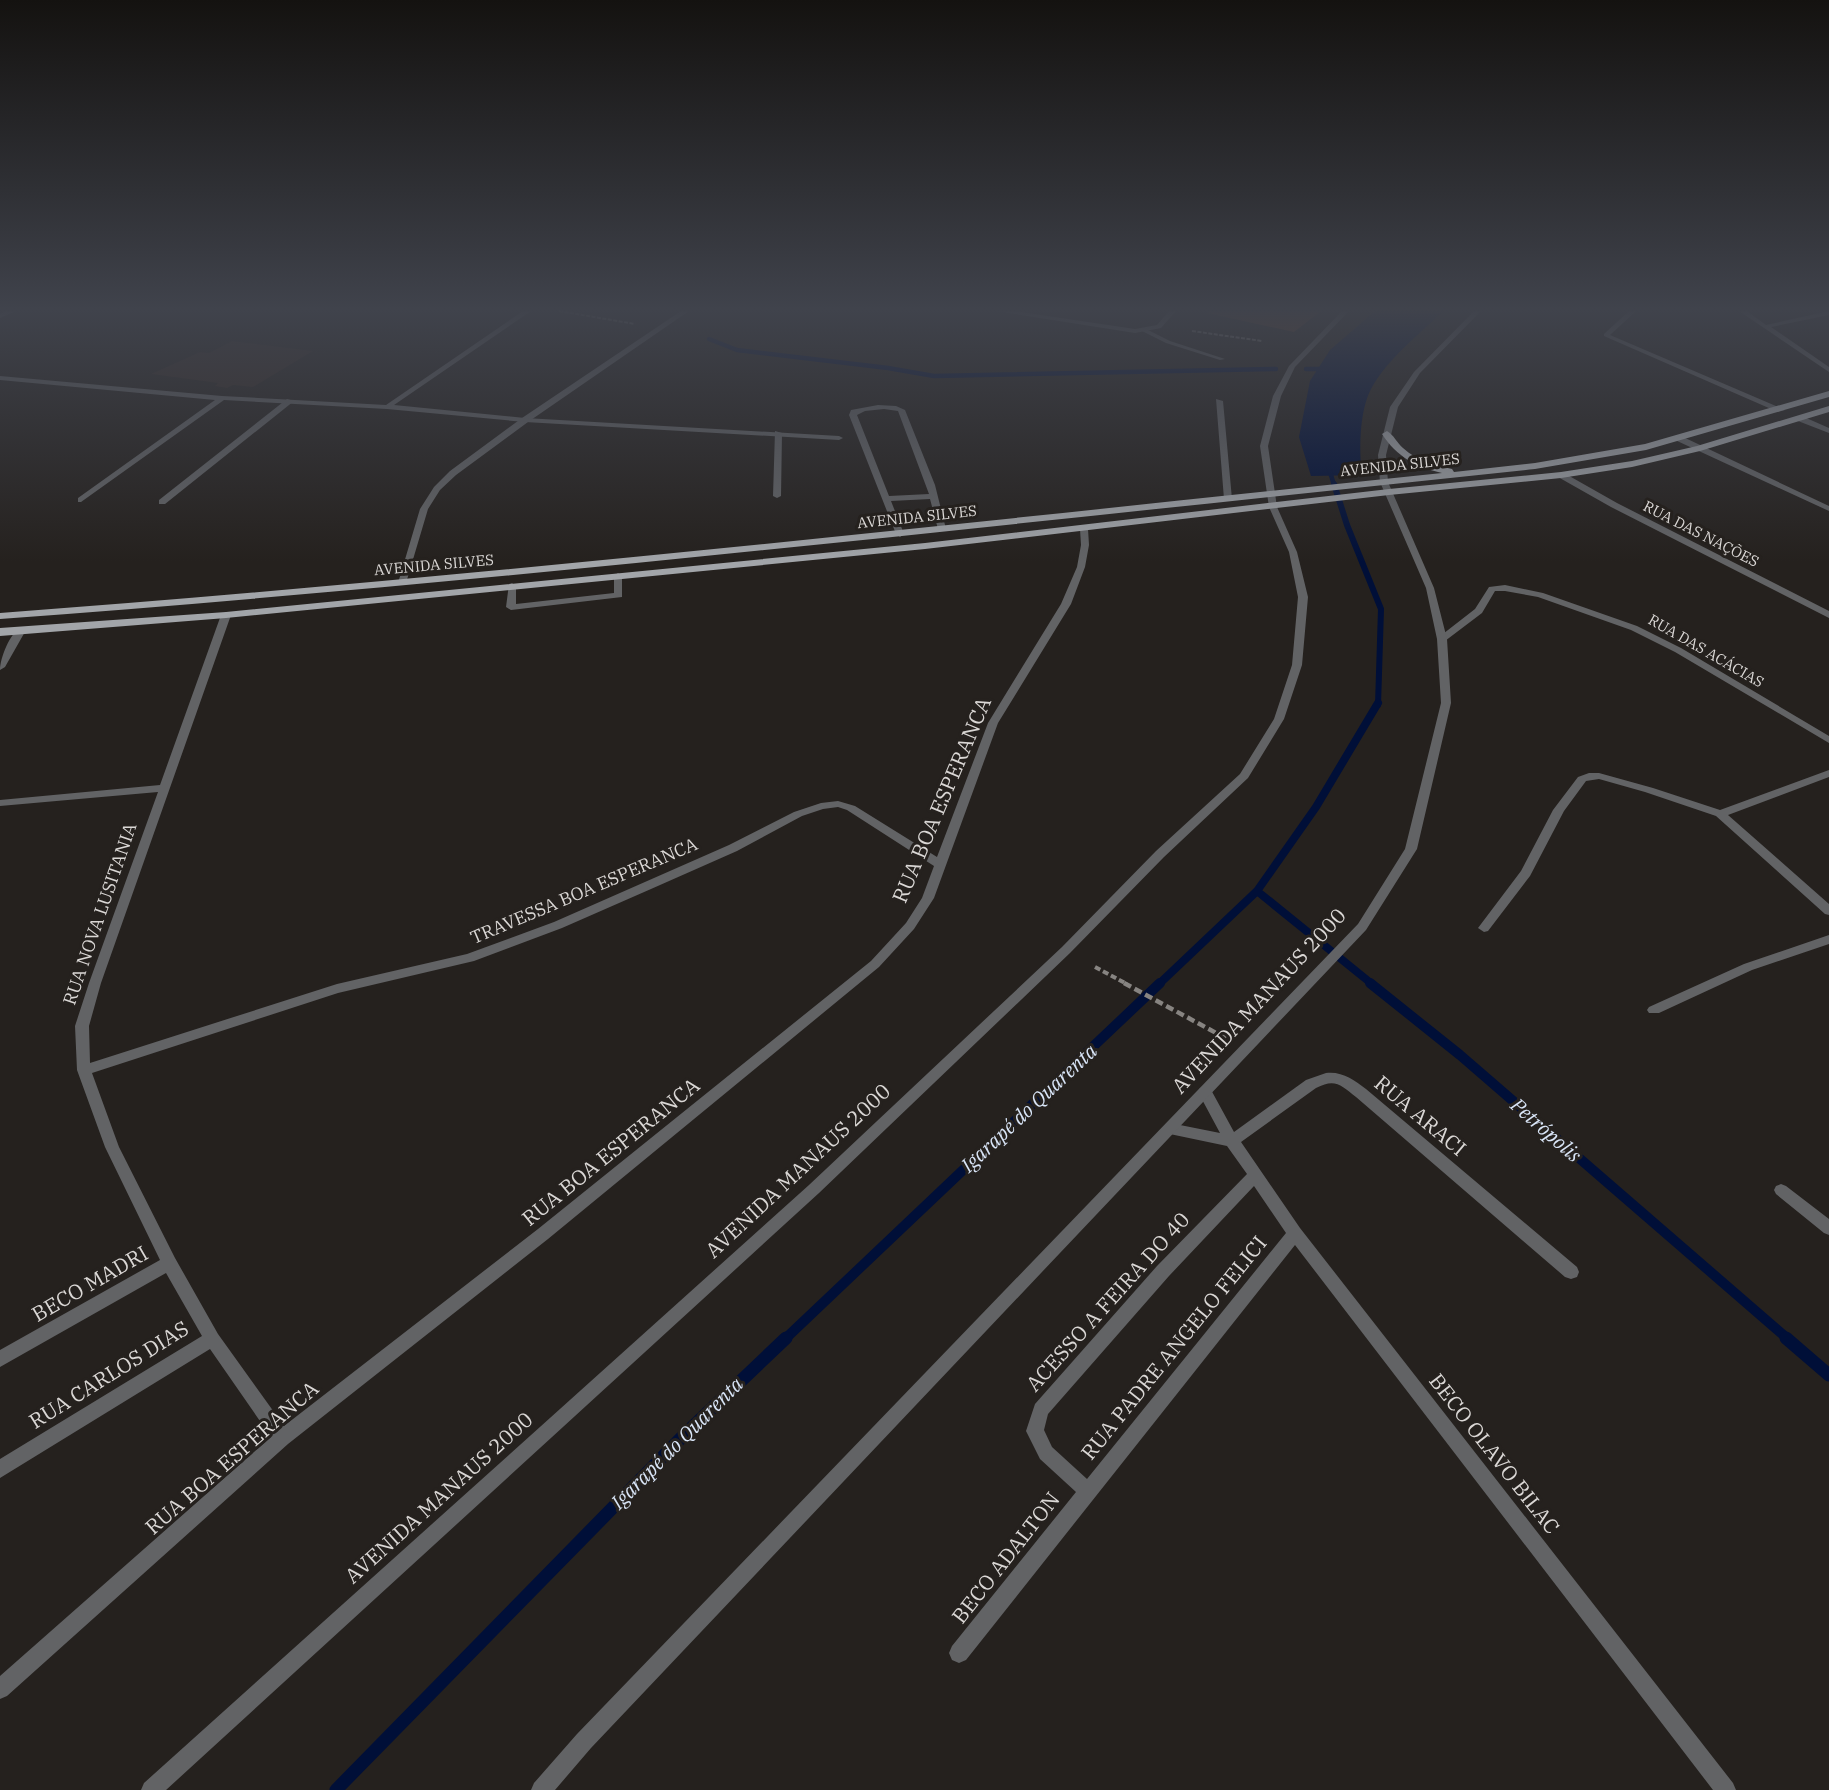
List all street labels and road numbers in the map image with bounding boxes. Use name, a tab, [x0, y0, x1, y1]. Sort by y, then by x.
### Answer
street label: AVENIDA SILVES	[1339, 449, 1461, 480]
street label: RUA DAS NAÇÕES	[1640, 496, 1762, 571]
street label: AVENIDA SILVES	[856, 501, 978, 532]
street label: AVENIDA SILVES	[373, 550, 495, 579]
street label: RUA DAS ACÁCIAS	[1645, 610, 1768, 691]
street label: RUA BOA ESPERANCA	[885, 692, 997, 907]
street label: RUA NOVA LUSITANIA	[58, 819, 142, 1008]
street label: TRAVESSA BOA ESPERANCA	[467, 832, 702, 949]
street label: AVENIDA MANAUS 2000	[1165, 902, 1352, 1099]
street label: RUA ARACI	[1369, 1069, 1472, 1162]
street label: RUA BOA ESPERANCA	[516, 1070, 706, 1232]
street label: AVENIDA MANAUS 2000	[699, 1077, 896, 1264]
street label: ACESSO A FEIRA DO 40	[1019, 1206, 1195, 1397]
street label: RUA PADRE ANGELO FELICI	[1074, 1230, 1272, 1465]
street label: BECO MADRI	[26, 1239, 153, 1328]
street label: RUA CARLOS DIAS	[23, 1314, 194, 1435]
street label: BECO OLAVO BILAC	[1423, 1367, 1566, 1540]
street label: RUA BOA ESPERANCA	[139, 1374, 324, 1540]
street label: AVENIDA MANAUS 2000	[338, 1405, 538, 1589]
street label: BECO ADALTON	[945, 1486, 1065, 1629]

